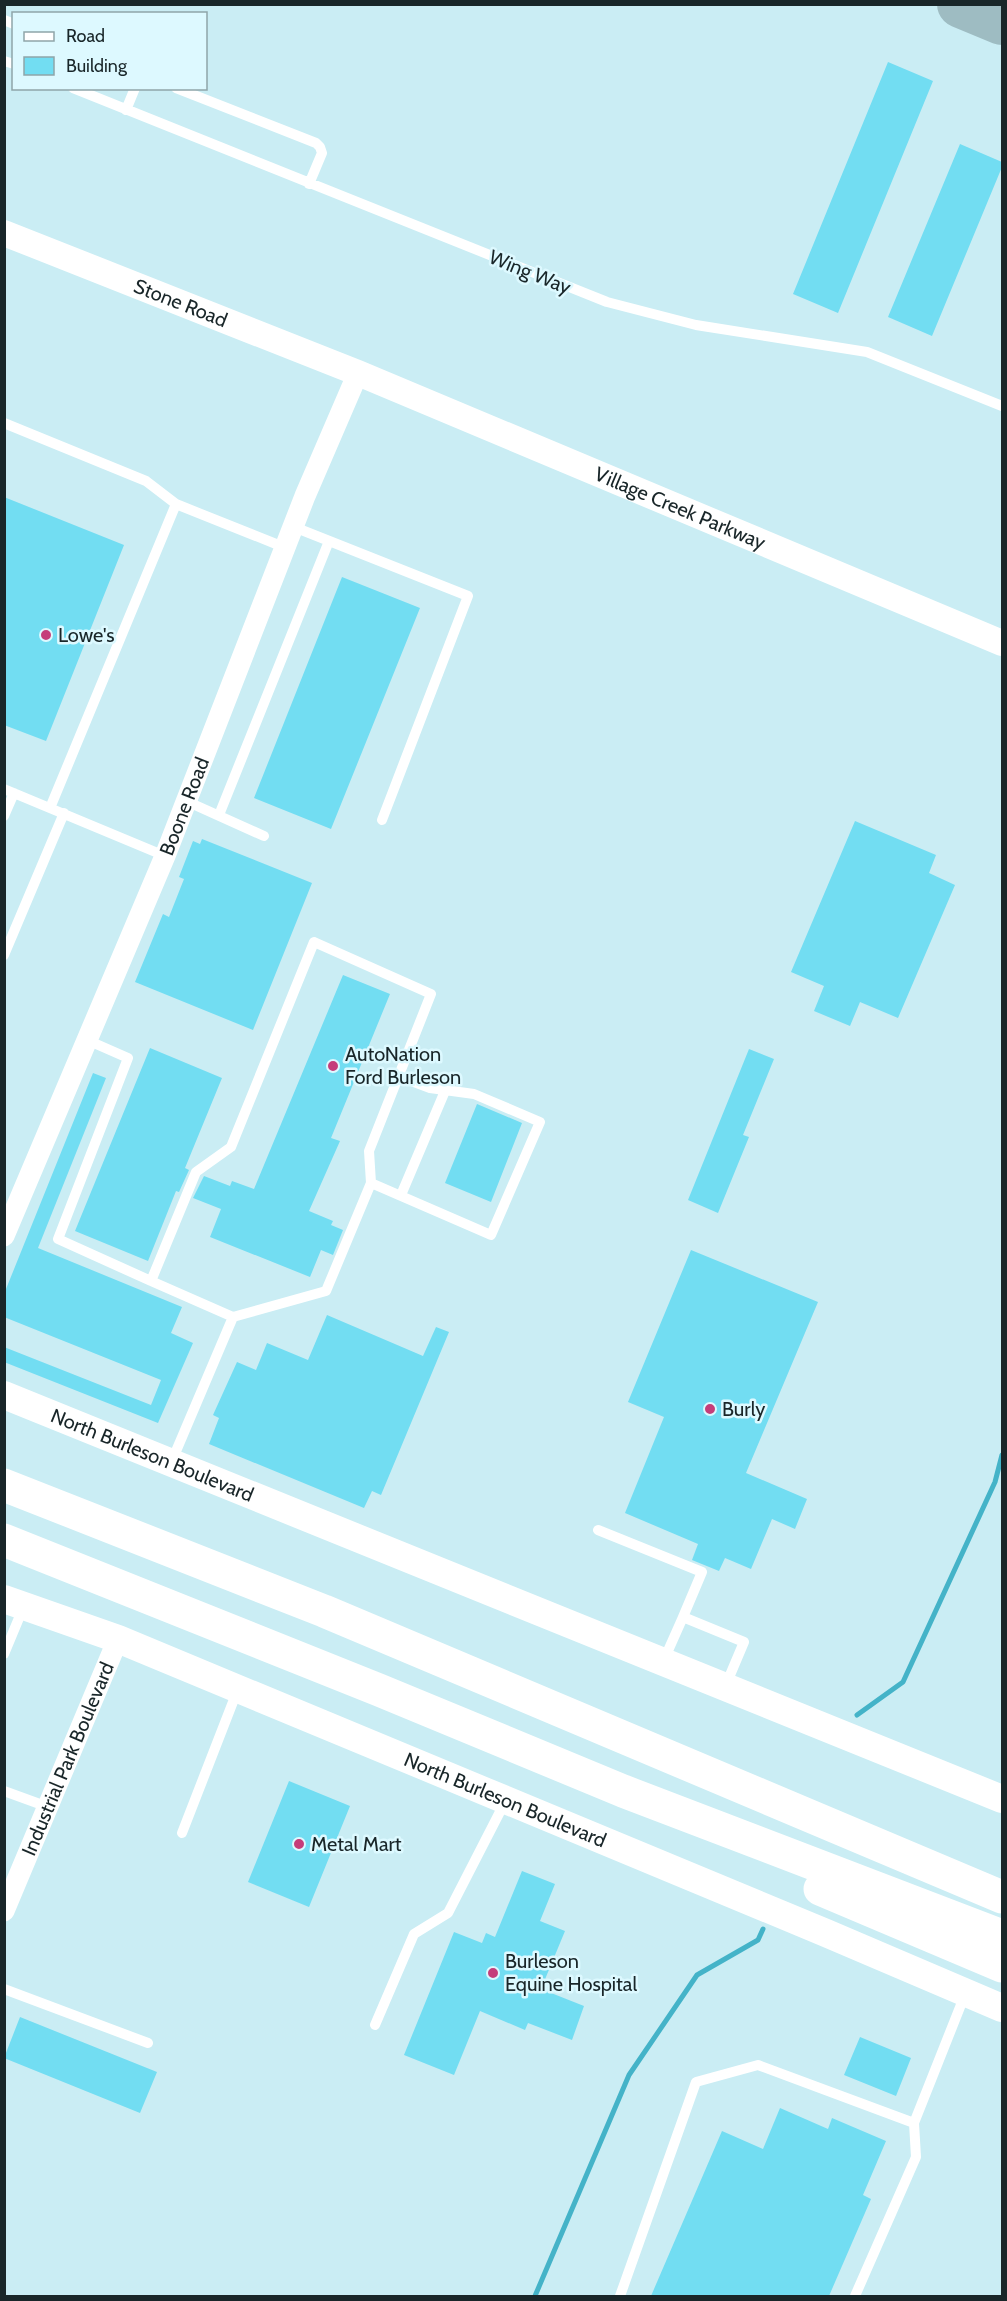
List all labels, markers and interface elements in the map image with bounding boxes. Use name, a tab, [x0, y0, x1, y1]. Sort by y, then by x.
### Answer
legend	[12, 12, 207, 90]
text: Road	[66, 25, 105, 47]
text: Building	[66, 55, 128, 77]
street label: Wing Way	[486, 245, 574, 299]
street label: Stone Road	[131, 274, 231, 332]
street label: Village Creek Parkway	[591, 462, 769, 555]
place label: Lowe's	[58, 623, 115, 647]
marker: Lowe's	[39, 628, 53, 642]
street label: Boone Road	[154, 754, 214, 859]
place label: AutoNation Ford Burleson	[345, 1042, 461, 1089]
marker: AutoNation Ford Burleson	[326, 1059, 340, 1073]
place label: Burly	[722, 1397, 765, 1421]
marker: Burly	[703, 1402, 717, 1416]
street label: North Burleson Boulevard	[47, 1403, 257, 1507]
street label: Industrial Park Boulevard	[17, 1659, 119, 1859]
street label: North Burleson Boulevard	[401, 1747, 610, 1852]
place label: Metal Mart	[311, 1832, 402, 1856]
marker: Metal Mart	[292, 1837, 306, 1851]
place label: Burleson Equine Hospital	[505, 1949, 637, 1996]
marker: Burleson Equine Hospital	[486, 1966, 500, 1980]

